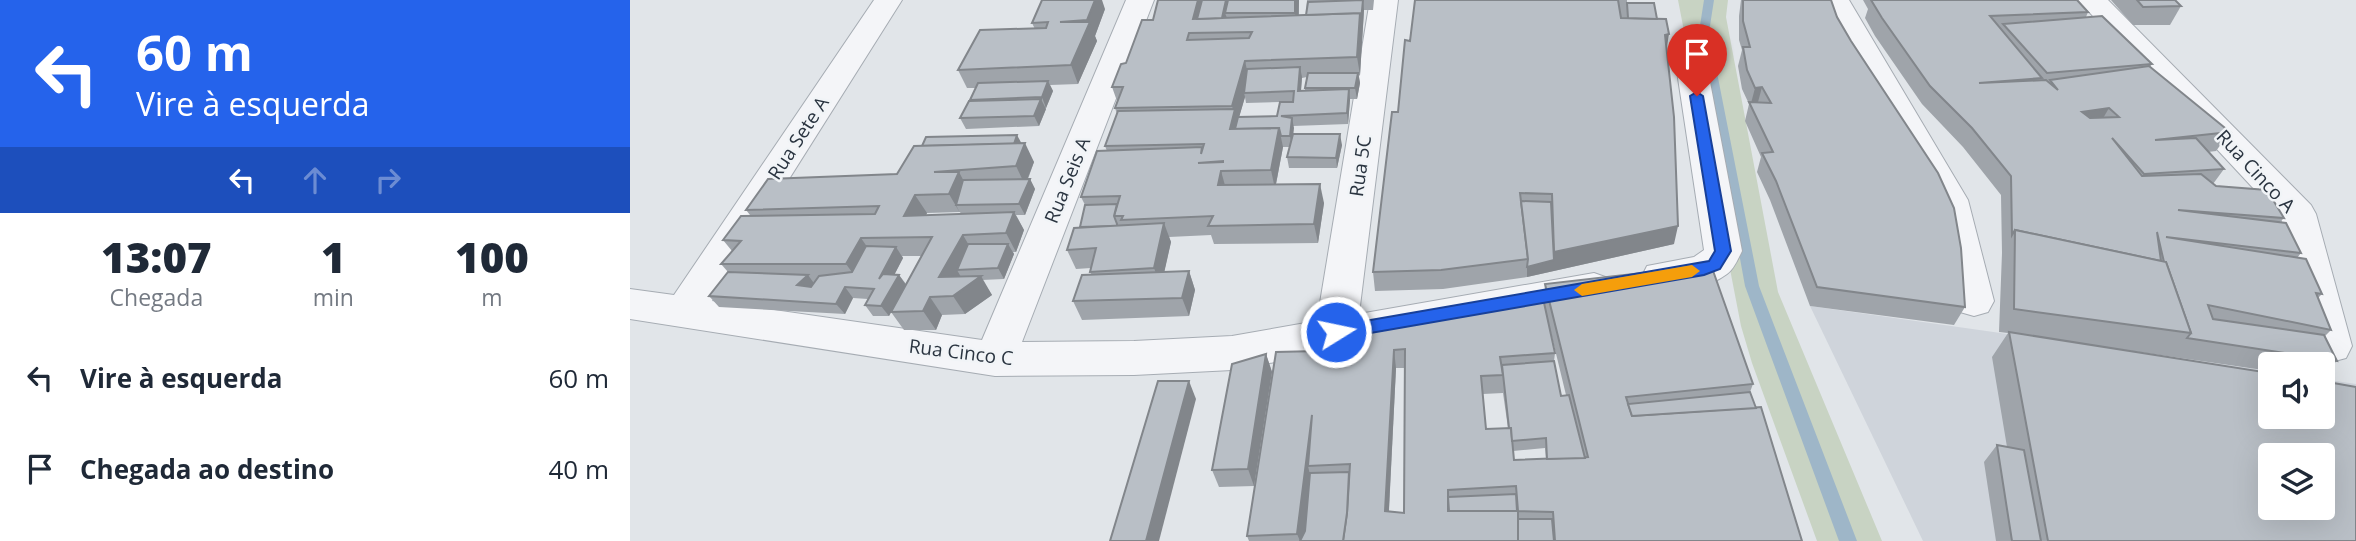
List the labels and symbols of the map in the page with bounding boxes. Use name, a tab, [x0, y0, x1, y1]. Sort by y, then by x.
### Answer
pin	[1667, 24, 1727, 96]
street label: Rua Sete A	[761, 91, 835, 185]
street label: Rua Cinco A	[2211, 124, 2301, 218]
street label: Rua Seis A	[1038, 133, 1096, 227]
street label: Rua 5C	[1343, 134, 1377, 198]
position arrow	[1299, 295, 1373, 369]
street label: Rua Cinco C	[907, 333, 1015, 371]

